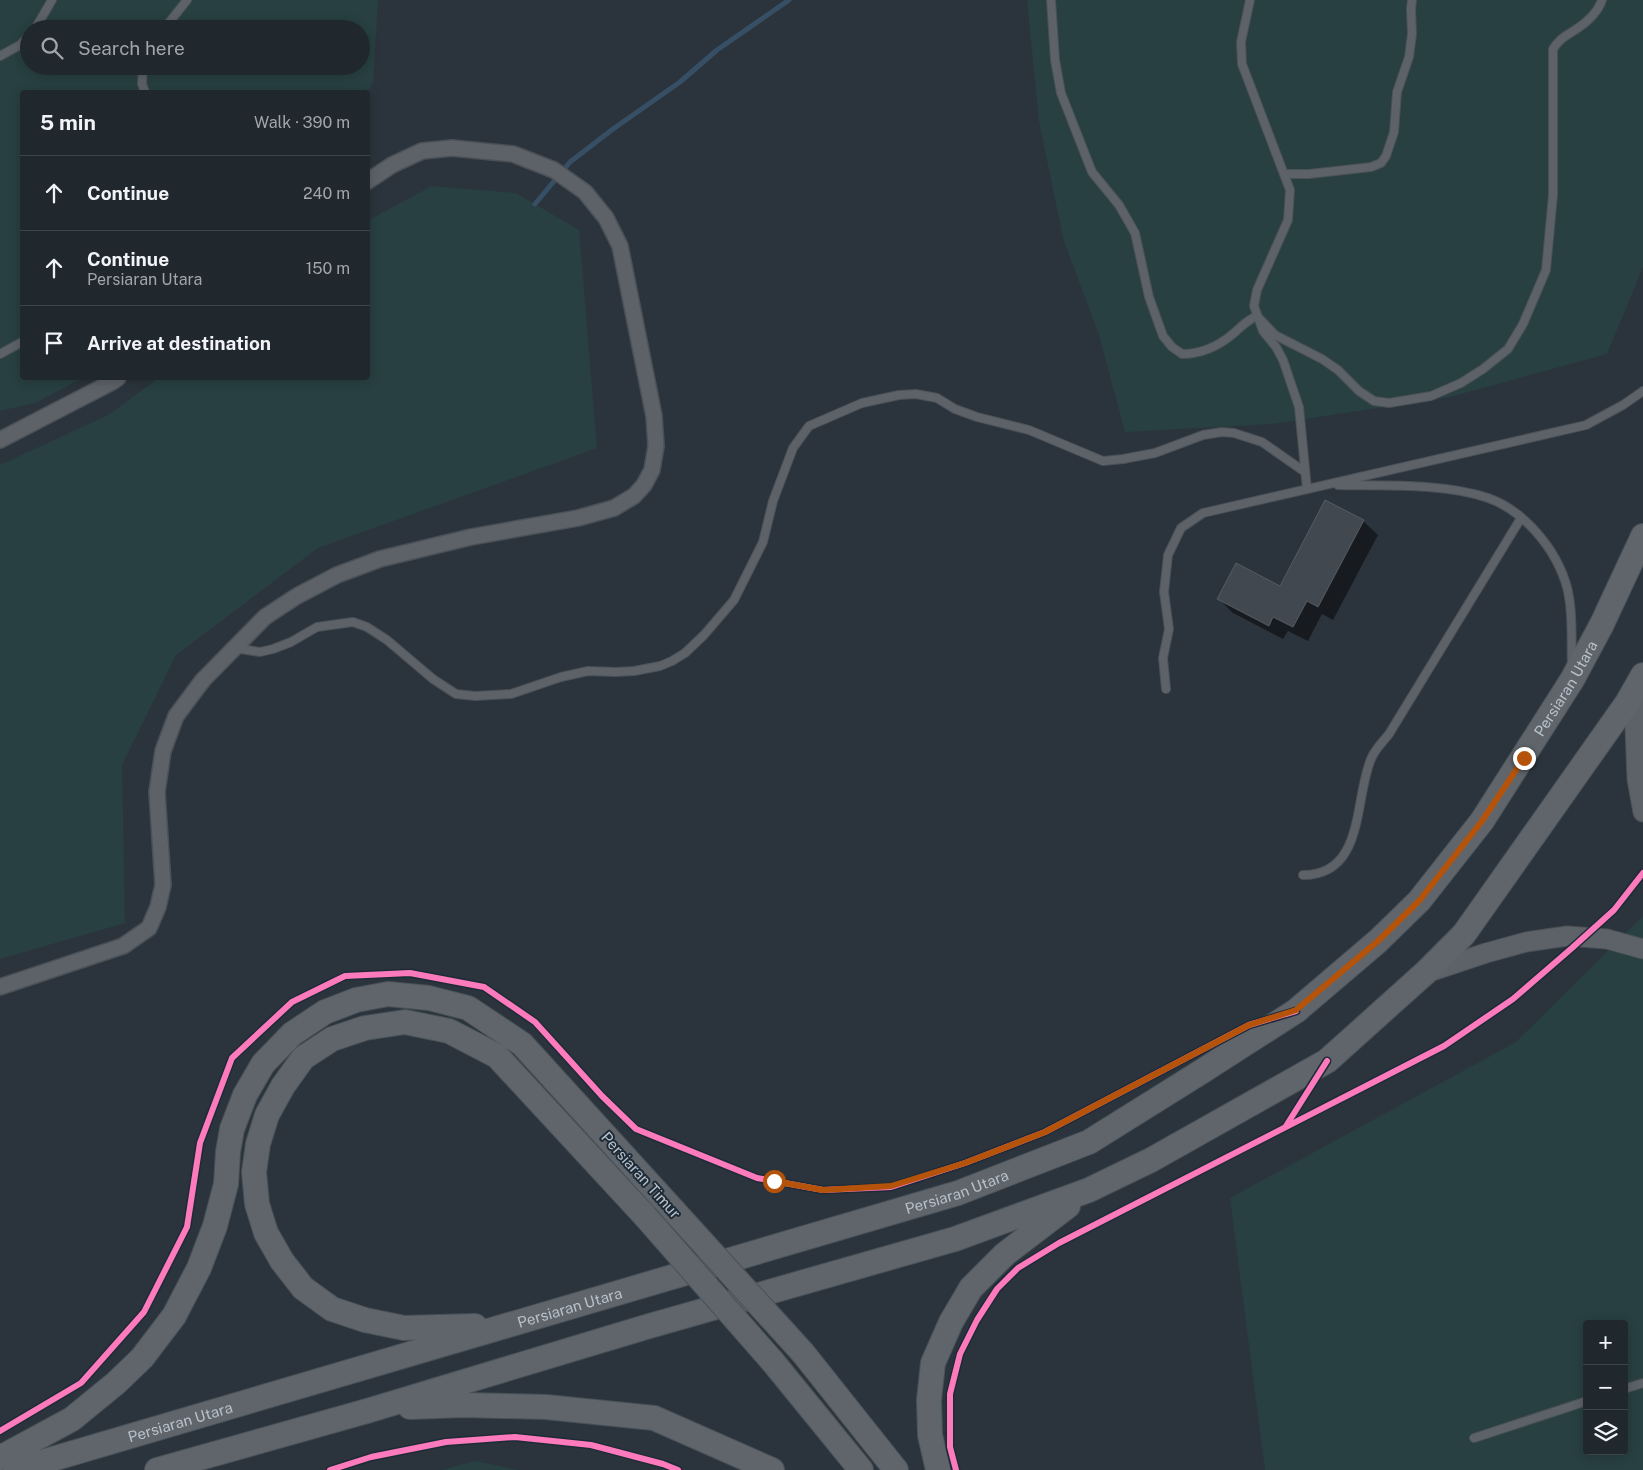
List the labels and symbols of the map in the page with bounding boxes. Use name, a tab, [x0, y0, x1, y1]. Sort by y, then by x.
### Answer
street label: Persiaran Utara	[1530, 638, 1600, 739]
route end	[1513, 747, 1536, 770]
street label: Persiaran Timur	[598, 1128, 684, 1222]
street label: Persiaran Utara	[903, 1166, 1011, 1217]
route start	[763, 1170, 786, 1193]
street label: Persiaran Utara	[515, 1284, 624, 1331]
street label: Persiaran Utara	[126, 1398, 234, 1445]

